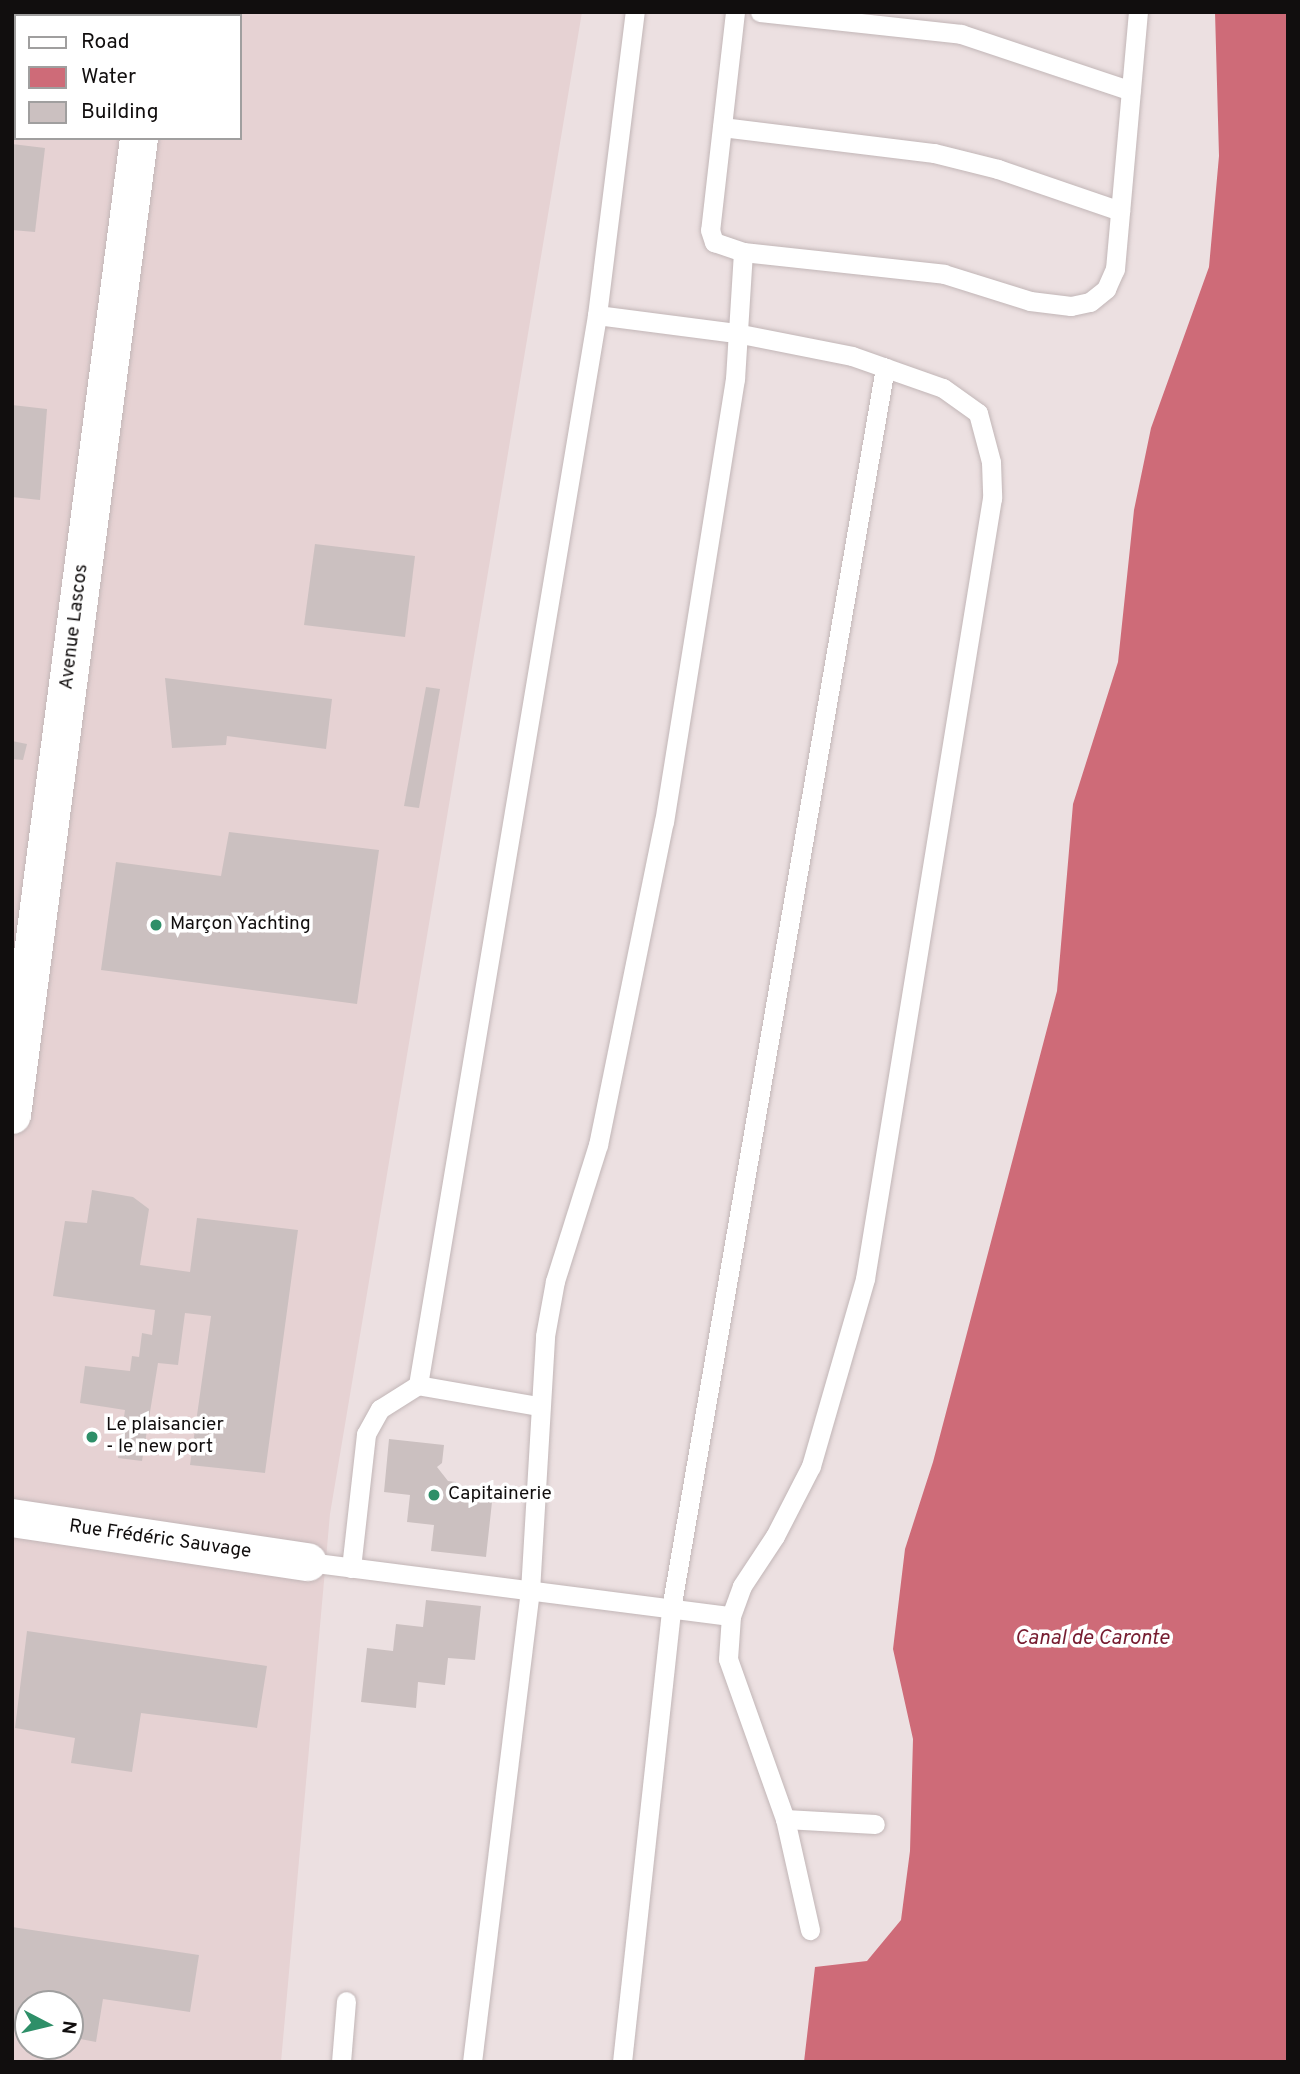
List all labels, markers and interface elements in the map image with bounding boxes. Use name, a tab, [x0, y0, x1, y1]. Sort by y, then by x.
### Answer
legend	[14, 14, 242, 140]
text: Road	[81, 29, 130, 56]
text: Water	[81, 64, 136, 91]
text: Building	[81, 99, 159, 126]
street label: Avenue Lascos	[56, 563, 94, 691]
place label: Marçon Yachting	[170, 914, 312, 936]
marker: Marçon Yachting	[148, 917, 164, 933]
place label: Le plaisancier - le new port	[106, 1415, 224, 1459]
marker: Le plaisancier - le new port	[84, 1429, 100, 1445]
place label: Capitainerie	[448, 1484, 552, 1506]
marker: Capitainerie	[426, 1487, 442, 1503]
street label: Rue Frédéric Sauvage	[67, 1516, 253, 1564]
water label: Canal de Caronte	[1015, 1626, 1169, 1652]
north arrow	[14, 1990, 84, 2060]
text: N	[55, 2019, 81, 2036]

